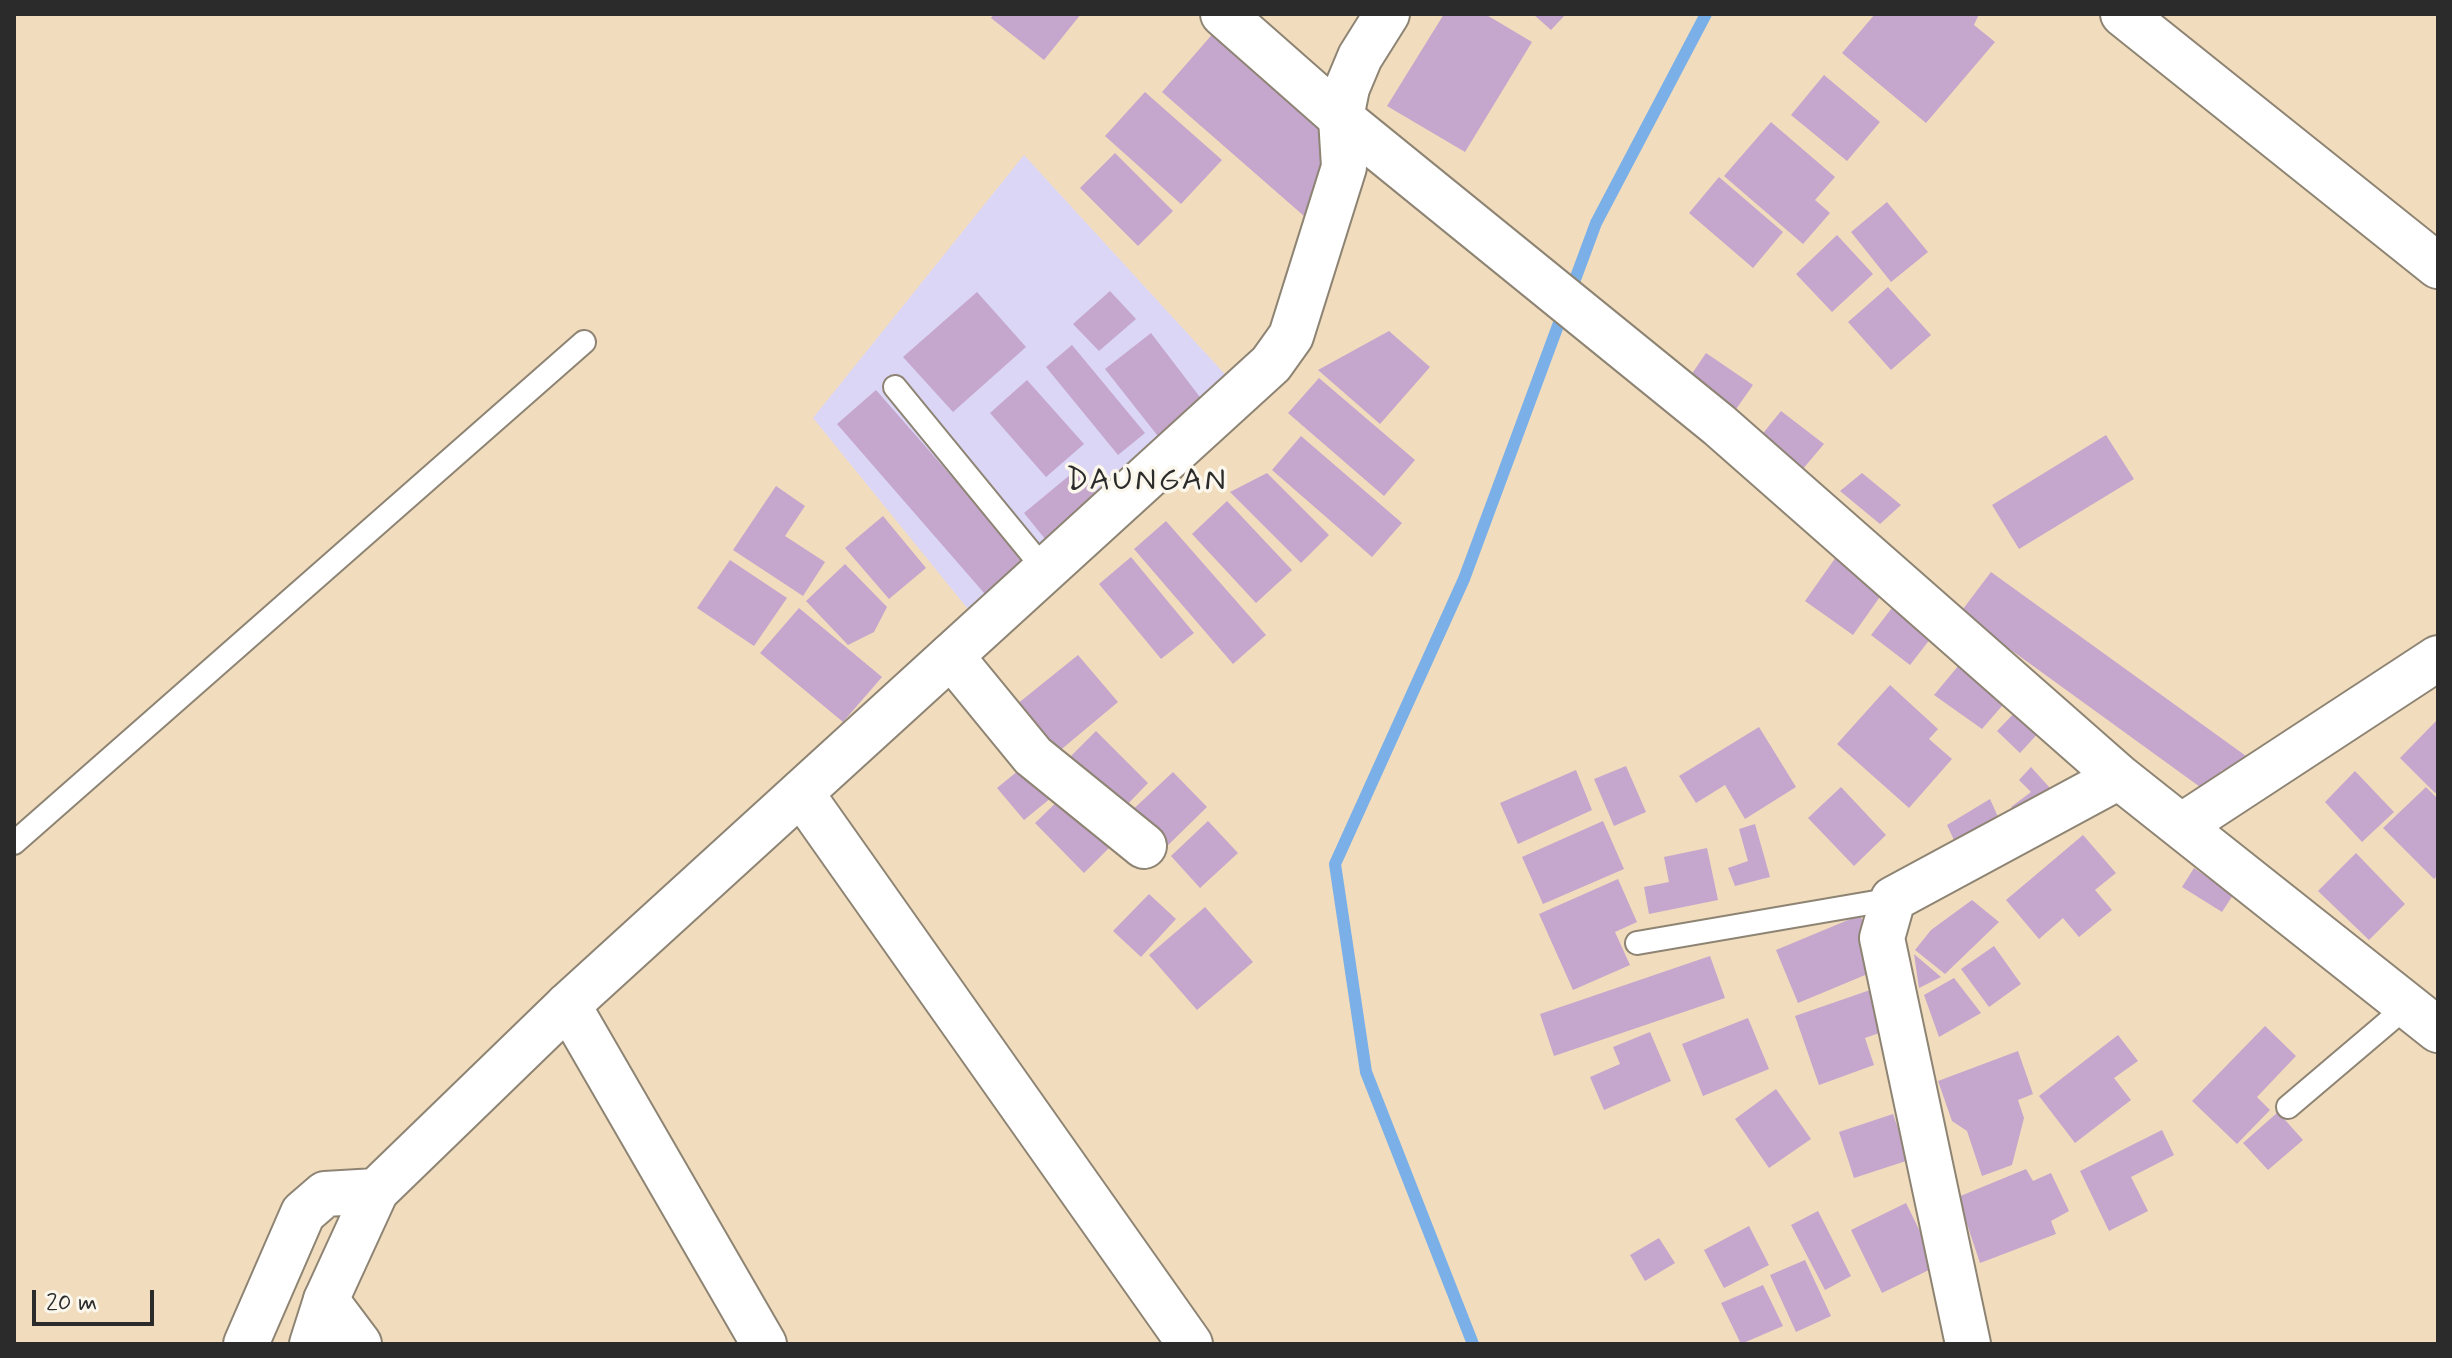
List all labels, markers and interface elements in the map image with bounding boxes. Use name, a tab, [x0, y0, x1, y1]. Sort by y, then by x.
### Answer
district label: DAUNGAN	[1066, 463, 1228, 501]
scale bar	[36, 1274, 158, 1324]
text: 20 m	[46, 1288, 97, 1319]

